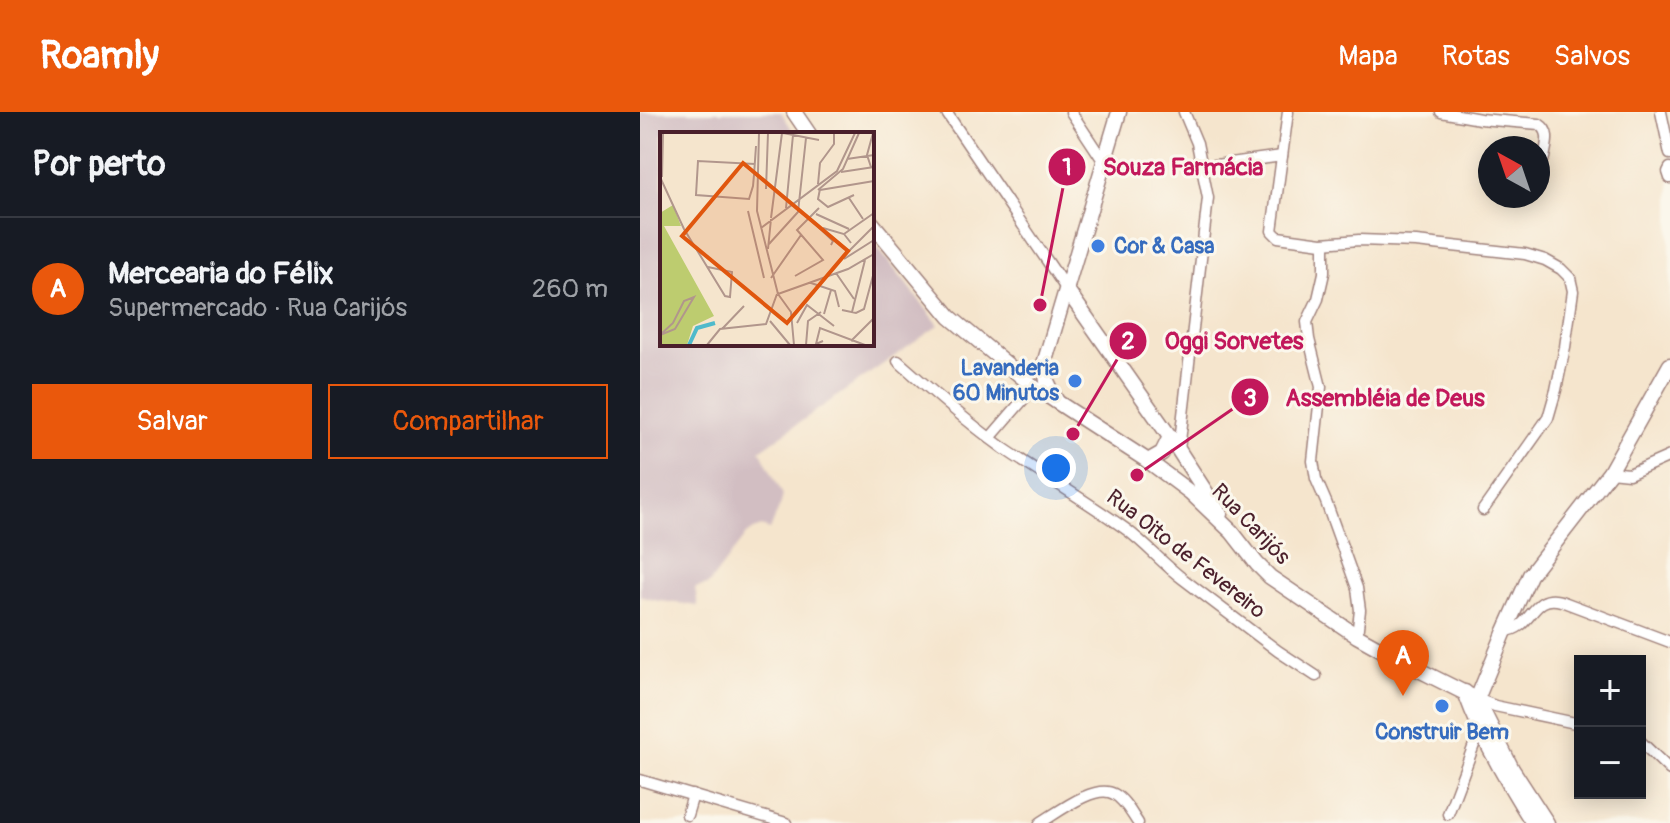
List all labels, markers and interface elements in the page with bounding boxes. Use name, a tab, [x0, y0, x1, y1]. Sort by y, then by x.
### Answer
text: Roamly	[40, 32, 159, 80]
text: Mapa	[1338, 39, 1398, 74]
text: Rotas	[1442, 39, 1510, 74]
text: Salvos	[1554, 39, 1630, 74]
inset map	[660, 132, 874, 346]
north arrow	[1478, 136, 1550, 208]
text: Por perto	[32, 143, 165, 186]
callout: Souza Farmácia	[1047, 143, 1279, 191]
text: 1	[1062, 153, 1072, 182]
text: Souza Farmácia	[1103, 153, 1263, 182]
place label: Cor & Casa	[1114, 232, 1214, 260]
marker: Cor & Casa	[1089, 237, 1107, 255]
text: Mercearia do Félix	[108, 255, 334, 292]
text: A	[50, 273, 66, 305]
text: 260 m	[532, 273, 608, 305]
text: Supermercado · Rua Carijós	[108, 292, 407, 324]
callout: Oggi Sorvetes	[1108, 317, 1319, 365]
text: 2	[1121, 327, 1135, 356]
text: Oggi Sorvetes	[1164, 327, 1304, 356]
place label: Lavanderia 60 Minutos	[953, 354, 1059, 407]
marker: Lavanderia 60 Minutos	[1066, 372, 1084, 390]
callout: Assembléia de Deus	[1230, 373, 1501, 421]
button: Salvar	[32, 384, 312, 459]
button: Compartilhar	[328, 384, 608, 459]
text: 3	[1243, 384, 1257, 413]
text: Assembléia de Deus	[1285, 384, 1485, 413]
your location	[1036, 448, 1076, 488]
street label: Rua Carijós	[1206, 478, 1297, 570]
street label: Rua Oito de Fevereiro	[1101, 483, 1271, 625]
pin: A	[1377, 630, 1429, 696]
map controls	[1574, 655, 1646, 799]
button: +	[1574, 655, 1646, 727]
marker: Construir Bem	[1433, 697, 1451, 715]
place label: Construir Bem	[1375, 718, 1509, 746]
button: −	[1574, 727, 1646, 799]

